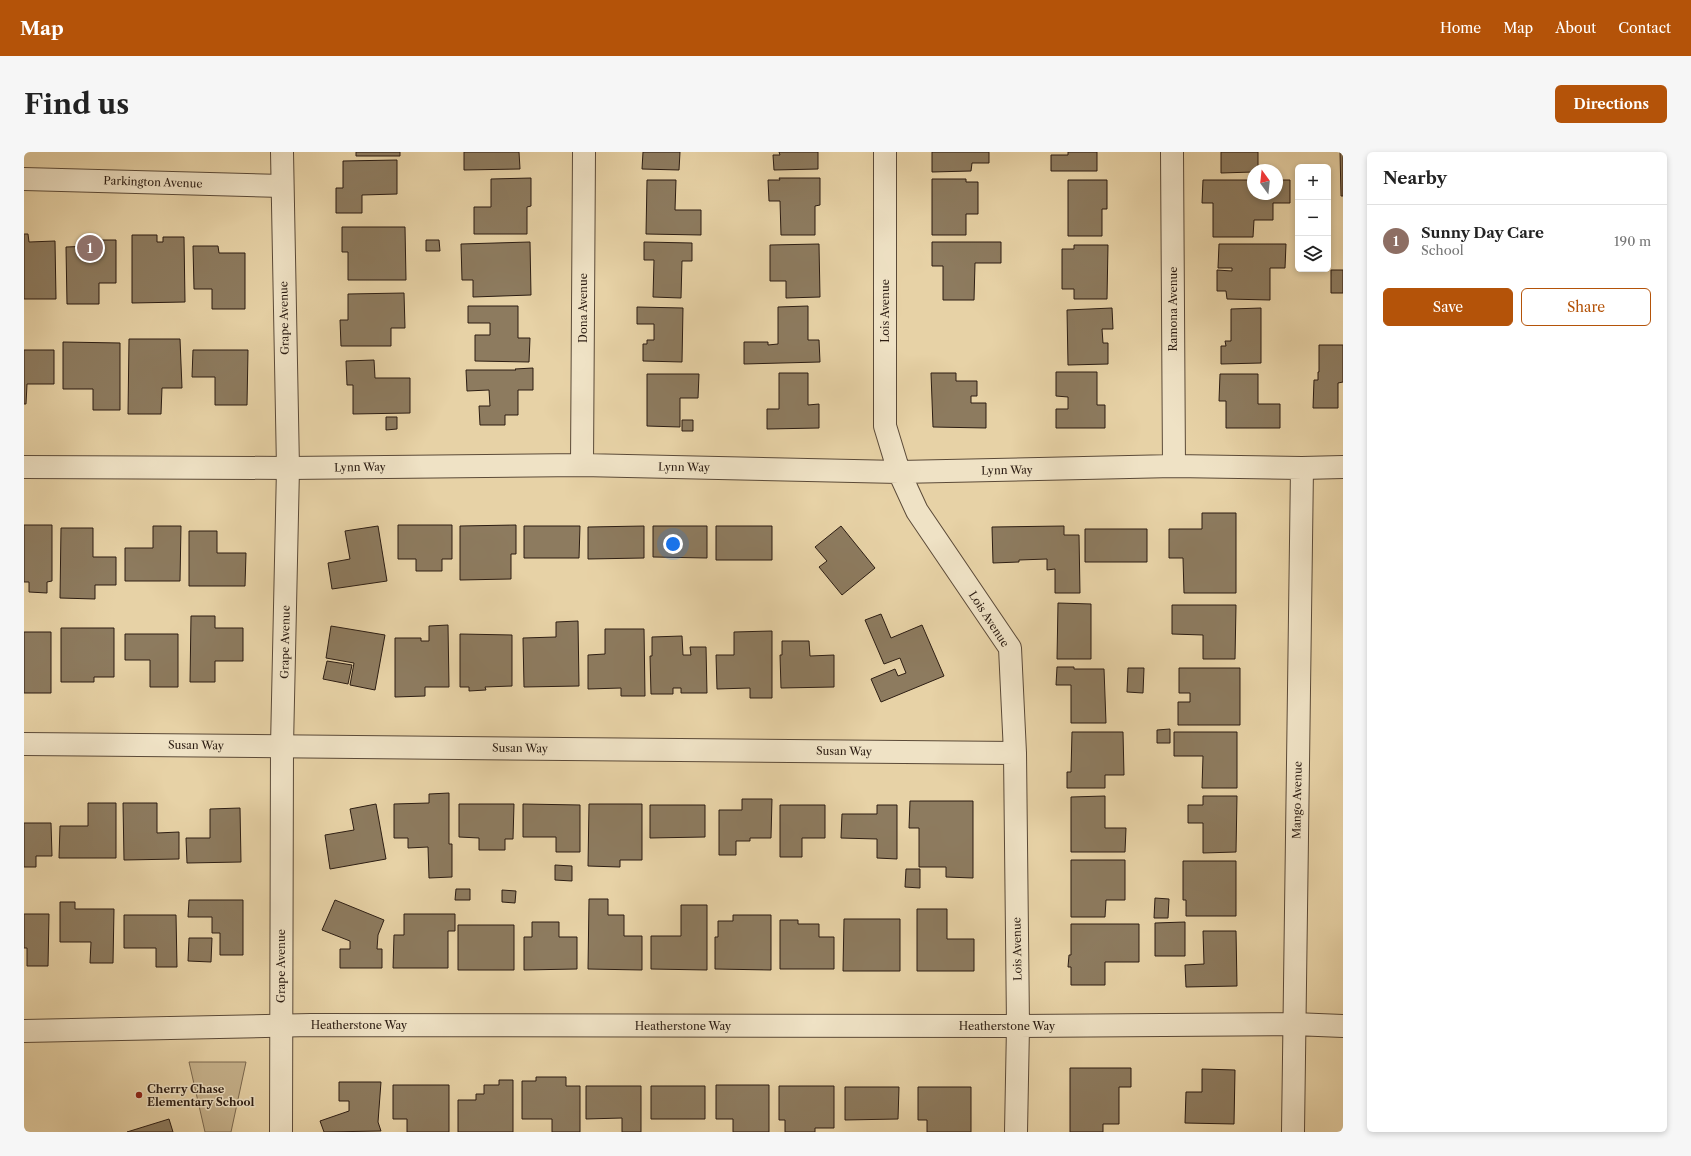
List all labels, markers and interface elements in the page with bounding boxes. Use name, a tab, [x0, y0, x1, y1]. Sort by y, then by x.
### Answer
text: Map	[20, 17, 64, 40]
text: Home	[1440, 19, 1481, 37]
text: Map	[1503, 19, 1533, 37]
text: About	[1555, 19, 1596, 37]
text: Contact	[1618, 19, 1671, 37]
button: Directions	[1555, 85, 1667, 123]
text: Find us	[24, 87, 129, 121]
north arrow	[1247, 164, 1283, 200]
map controls	[1295, 164, 1331, 272]
button: +	[1295, 164, 1331, 200]
text: Nearby	[1383, 168, 1447, 188]
street label: Parkington Avenue	[103, 173, 203, 191]
button: −	[1295, 200, 1331, 236]
text: Sunny Day Care	[1421, 223, 1544, 242]
pin: 1	[77, 233, 103, 263]
text: 1	[1393, 233, 1399, 249]
text: 190 m	[1614, 233, 1651, 249]
button: layers	[1295, 236, 1331, 272]
text: School	[1421, 242, 1464, 258]
street label: Ramona Avenue	[1166, 267, 1180, 351]
street label: Dona Avenue	[576, 273, 590, 343]
street label: Lois Avenue	[878, 279, 892, 343]
street label: Grape Avenue	[276, 281, 292, 355]
button: Save	[1383, 288, 1513, 326]
button: Share	[1521, 288, 1651, 326]
street label: Lynn Way	[334, 460, 387, 474]
street label: Lynn Way	[658, 460, 711, 474]
street label: Lynn Way	[981, 463, 1034, 477]
your location	[663, 534, 683, 554]
street label: Lois Avenue	[966, 588, 1012, 650]
street label: Grape Avenue	[277, 605, 293, 679]
street label: Susan Way	[168, 738, 225, 753]
street label: Susan Way	[492, 741, 549, 756]
street label: Susan Way	[816, 744, 873, 759]
street label: Mango Avenue	[1289, 761, 1305, 839]
street label: Lois Avenue	[1009, 917, 1025, 981]
street label: Grape Avenue	[274, 929, 288, 1003]
street label: Heatherstone Way	[311, 1018, 408, 1032]
street label: Heatherstone Way	[635, 1019, 732, 1033]
street label: Heatherstone Way	[959, 1019, 1056, 1033]
place label: Cherry Chase Elementary School	[147, 1082, 254, 1109]
marker: Cherry Chase Elementary School	[134, 1090, 144, 1100]

